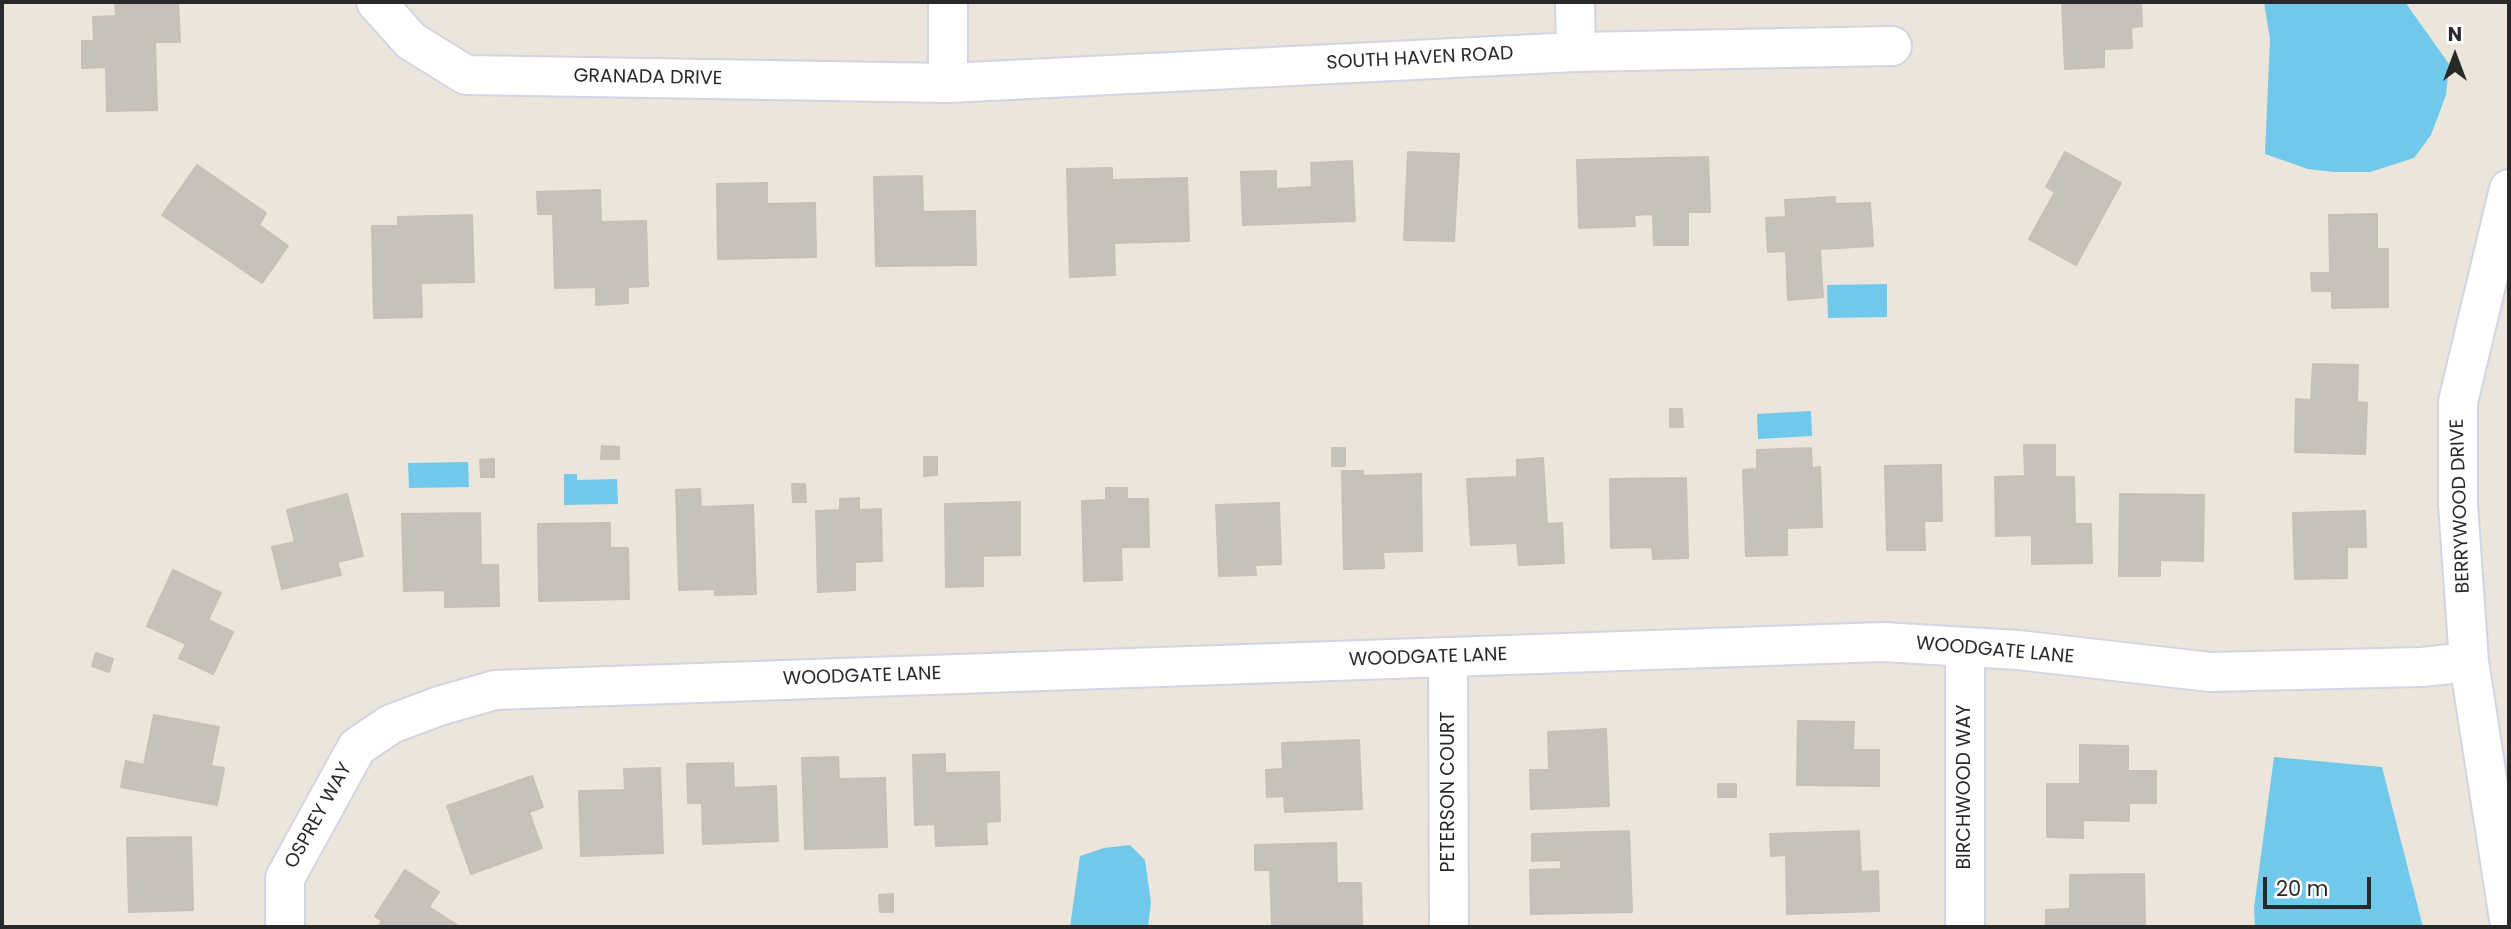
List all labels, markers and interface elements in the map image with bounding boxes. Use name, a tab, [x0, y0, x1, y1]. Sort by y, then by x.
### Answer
north arrow	[2420, 21, 2490, 91]
text: N	[2448, 21, 2462, 48]
street label: SOUTH HAVEN ROAD	[1326, 43, 1514, 75]
street label: GRANADA DRIVE	[573, 65, 723, 91]
street label: BERRYWOOD DRIVE	[2447, 418, 2475, 594]
street label: WOODGATE LANE	[1915, 633, 2075, 669]
street label: WOODGATE LANE	[1348, 644, 1508, 672]
street label: WOODGATE LANE	[782, 663, 942, 691]
street label: BIRCHWOOD WAY	[1954, 704, 1976, 870]
street label: PETERSON COURT	[1438, 711, 1460, 873]
street label: OSPREY WAY	[281, 759, 357, 873]
scale bar	[2266, 862, 2374, 906]
text: 20 m	[2276, 874, 2329, 903]

